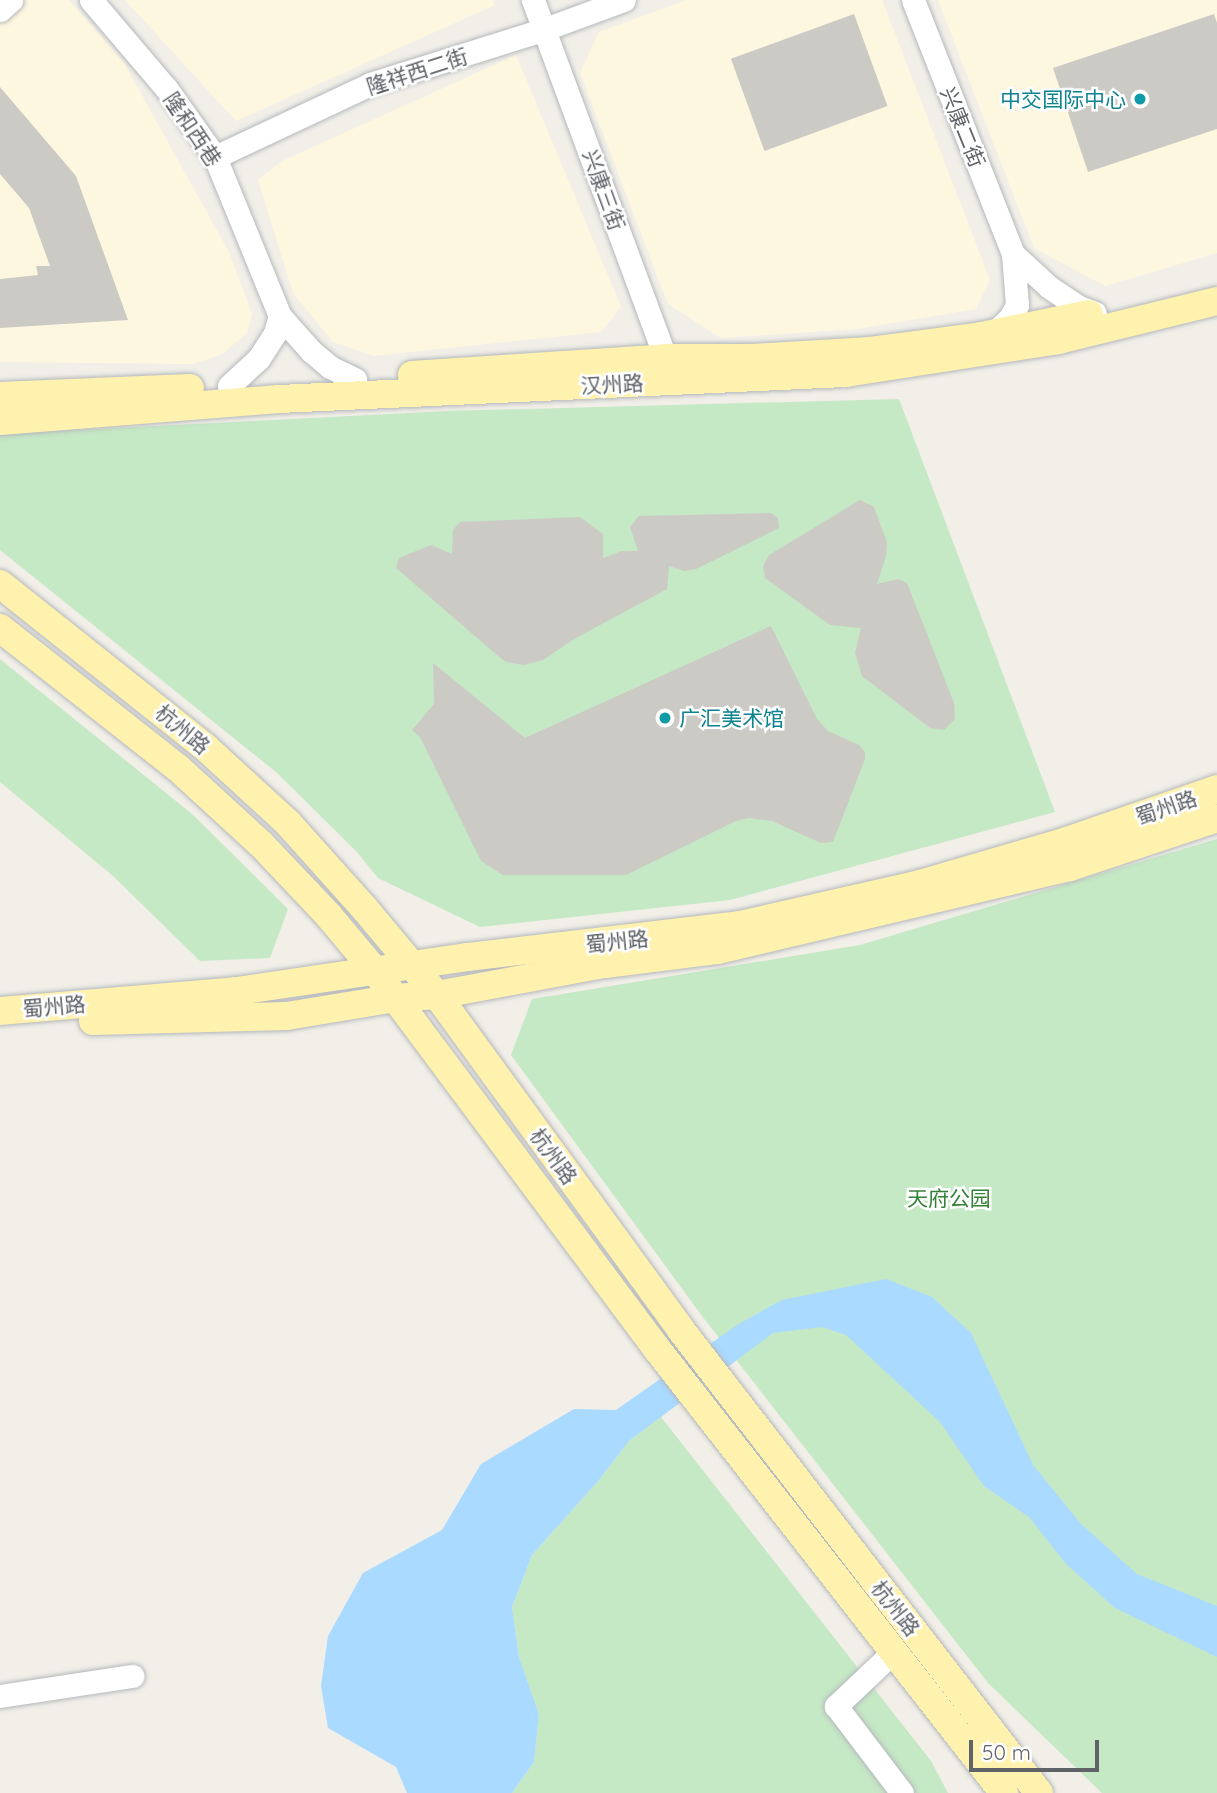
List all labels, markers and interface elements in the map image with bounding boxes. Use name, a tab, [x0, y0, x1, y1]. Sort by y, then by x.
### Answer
street label: 隆祥西二街	[363, 43, 471, 99]
street label: 兴康二街	[936, 83, 990, 171]
place label: 中交国际中心	[1000, 86, 1126, 112]
street label: 隆和西巷	[159, 87, 227, 171]
marker: 中交国际中心	[1132, 91, 1148, 107]
street label: 兴康三街	[578, 146, 630, 234]
street label: 汉州路	[580, 370, 644, 398]
street label: 杭州路	[151, 699, 215, 759]
place label: 广汇美术馆	[679, 705, 784, 731]
marker: 广汇美术馆	[657, 710, 673, 726]
street label: 蜀州路	[1132, 785, 1200, 829]
street label: 蜀州路	[584, 925, 650, 957]
street label: 蜀州路	[22, 991, 86, 1021]
street label: 杭州路	[525, 1123, 583, 1189]
park label: 天府公园	[907, 1185, 991, 1211]
street label: 杭州路	[867, 1575, 925, 1641]
scale bar	[972, 1727, 1102, 1771]
text: 50 m	[982, 1739, 1031, 1765]

